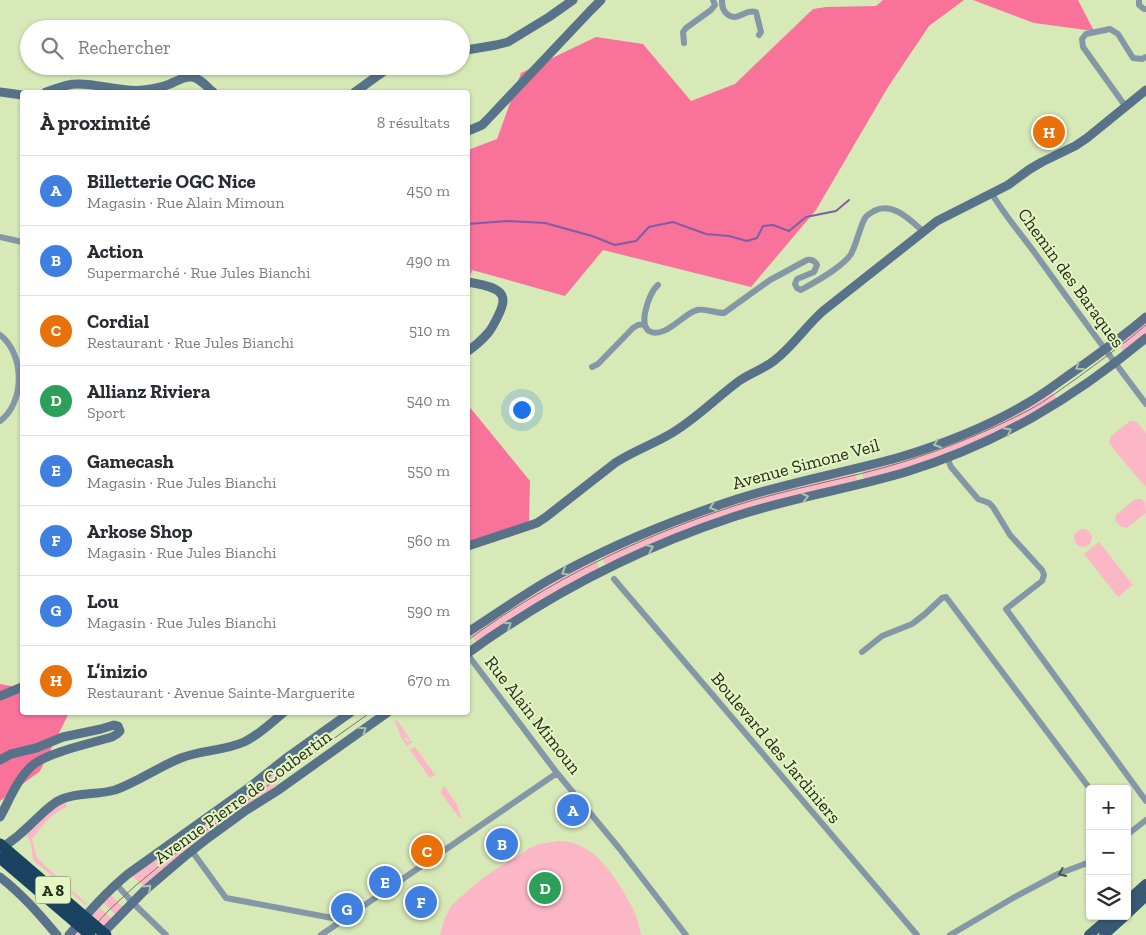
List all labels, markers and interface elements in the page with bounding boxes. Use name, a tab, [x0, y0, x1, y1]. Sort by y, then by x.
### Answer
search box	[20, 20, 470, 75]
icon: search	[38, 34, 66, 62]
text: Rechercher	[78, 36, 171, 59]
text: À proximité	[40, 110, 150, 135]
text: 8 résultats	[377, 113, 450, 132]
pin: H	[1033, 113, 1065, 151]
text: Billetterie OGC Nice	[87, 170, 256, 193]
text: A	[51, 181, 62, 200]
text: 450 m	[407, 181, 450, 200]
text: Magasin · Rue Alain Mimoun	[87, 193, 285, 212]
street label: Chemin des Baraques	[1013, 204, 1129, 352]
text: Action	[87, 240, 143, 263]
text: B	[51, 251, 61, 270]
text: 490 m	[406, 251, 450, 270]
text: Supermarché · Rue Jules Bianchi	[87, 263, 310, 282]
text: Cordial	[87, 310, 149, 333]
text: C	[51, 321, 61, 340]
text: 510 m	[409, 321, 450, 340]
text: Restaurant · Rue Jules Bianchi	[87, 333, 294, 352]
one-way arrow	[1076, 362, 1085, 370]
text: Allianz Riviera	[87, 380, 210, 403]
text: D	[50, 391, 62, 410]
text: 540 m	[407, 391, 450, 410]
your location	[509, 397, 535, 423]
text: Sport	[87, 403, 125, 422]
one-way arrow	[1003, 426, 1012, 437]
street label: Avenue Simone Veil	[730, 434, 882, 494]
one-way arrow	[933, 438, 942, 448]
text: Gamecash	[87, 450, 174, 473]
text: E	[51, 461, 61, 480]
text: 550 m	[407, 461, 450, 480]
text: Magasin · Rue Jules Bianchi	[87, 473, 277, 492]
one-way arrow	[800, 493, 808, 503]
one-way arrow	[709, 501, 718, 511]
text: Arkose Shop	[87, 520, 193, 543]
text: F	[51, 531, 61, 550]
text: 560 m	[407, 531, 450, 550]
text: Magasin · Rue Jules Bianchi	[87, 543, 277, 562]
one-way arrow	[645, 543, 654, 554]
one-way arrow	[561, 566, 570, 576]
text: Lou	[87, 590, 119, 613]
text: G	[51, 601, 61, 620]
text: 590 m	[407, 601, 450, 620]
text: Magasin · Rue Jules Bianchi	[87, 613, 277, 632]
one-way arrow	[502, 622, 511, 631]
street label: Rue Alain Mimoun	[480, 652, 586, 779]
text: L’inizio	[87, 660, 147, 683]
street label: Boulevard des Jardiniers	[706, 668, 846, 828]
text: H	[50, 671, 62, 690]
text: 670 m	[407, 671, 450, 690]
text: Restaurant · Avenue Sainte-Marguerite	[87, 683, 355, 702]
street label: Avenue Pierre de Coubertin	[150, 725, 336, 869]
one-way arrow	[357, 727, 367, 736]
map controls	[1086, 785, 1131, 920]
button: +	[1086, 785, 1131, 830]
pin: A	[557, 791, 589, 829]
pin: B	[486, 825, 518, 863]
button: −	[1086, 830, 1131, 875]
pin: C	[411, 832, 443, 870]
pin: E	[369, 863, 401, 901]
one-way arrow	[1058, 866, 1067, 877]
pin: D	[529, 869, 561, 907]
button: layers	[1086, 875, 1131, 920]
road number: A 8	[36, 876, 70, 904]
pin: F	[405, 883, 437, 921]
one-way arrow	[142, 885, 151, 894]
pin: G	[331, 890, 363, 928]

